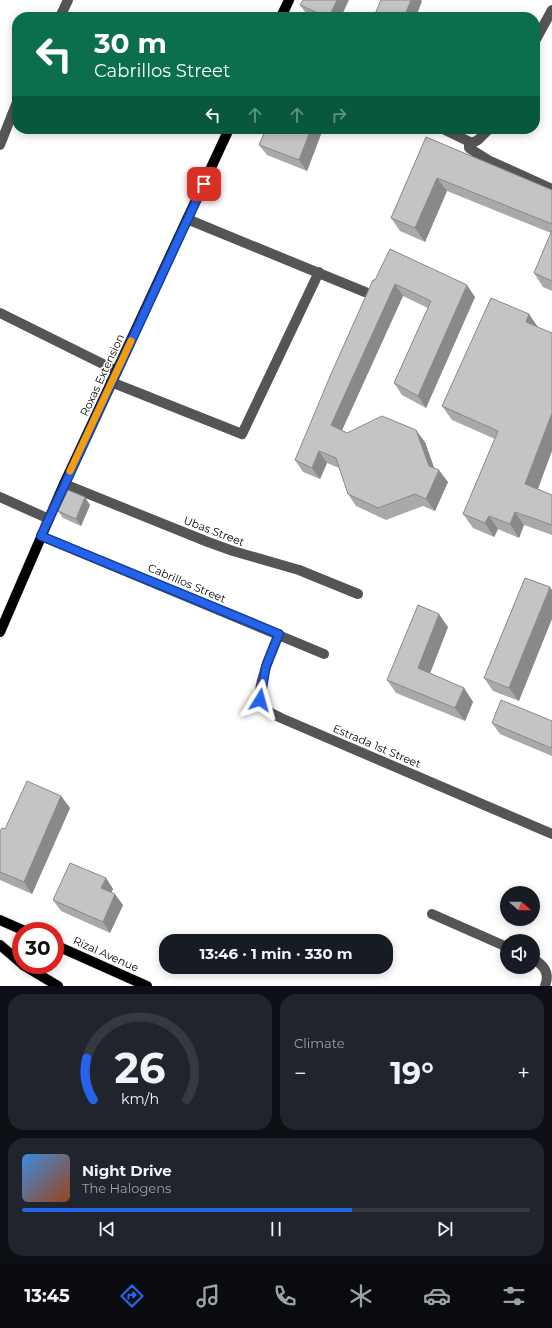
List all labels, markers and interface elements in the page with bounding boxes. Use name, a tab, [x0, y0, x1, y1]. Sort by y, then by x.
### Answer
text: 30 m	[94, 26, 167, 60]
icon: left	[28, 28, 80, 80]
text: Cabrillos Street	[94, 60, 230, 82]
icon: left	[202, 104, 224, 126]
icon: ahead	[244, 104, 266, 126]
icon: ahead	[286, 104, 308, 126]
icon: right	[328, 104, 350, 126]
pin	[187, 167, 221, 201]
icon: arrive	[193, 173, 215, 195]
street label: Roxas Extension	[77, 332, 127, 418]
street label: Ubas Street	[182, 513, 247, 549]
street label: Cabrillos Street	[146, 560, 229, 606]
position arrow	[239, 679, 281, 721]
street label: Estrada 1st Street	[331, 721, 424, 771]
north arrow	[500, 886, 540, 926]
map controls	[500, 886, 540, 974]
speed limit sign: 30	[12, 922, 64, 974]
street label: Rizal Avenue	[71, 933, 141, 975]
button: sound	[500, 934, 540, 974]
text: 13:46 · 1 min · 330 m	[199, 944, 353, 963]
text: Climate	[294, 1035, 345, 1051]
text: 26	[114, 1043, 166, 1093]
text: 19°	[390, 1055, 434, 1092]
text: −	[294, 1060, 307, 1087]
text: +	[517, 1060, 530, 1087]
text: km/h	[121, 1090, 159, 1108]
text: Night Drive	[82, 1161, 172, 1180]
text: The Halogens	[82, 1180, 171, 1196]
icon: previous	[96, 1218, 118, 1240]
icon: pause	[265, 1218, 287, 1240]
icon: next	[434, 1218, 456, 1240]
icon: directions	[118, 1282, 146, 1310]
icon: music	[194, 1282, 222, 1310]
icon: phone	[271, 1282, 299, 1310]
icon: climate	[347, 1282, 375, 1310]
icon: car	[423, 1282, 451, 1310]
icon: filters	[500, 1282, 528, 1310]
text: 13:45	[24, 1285, 70, 1307]

